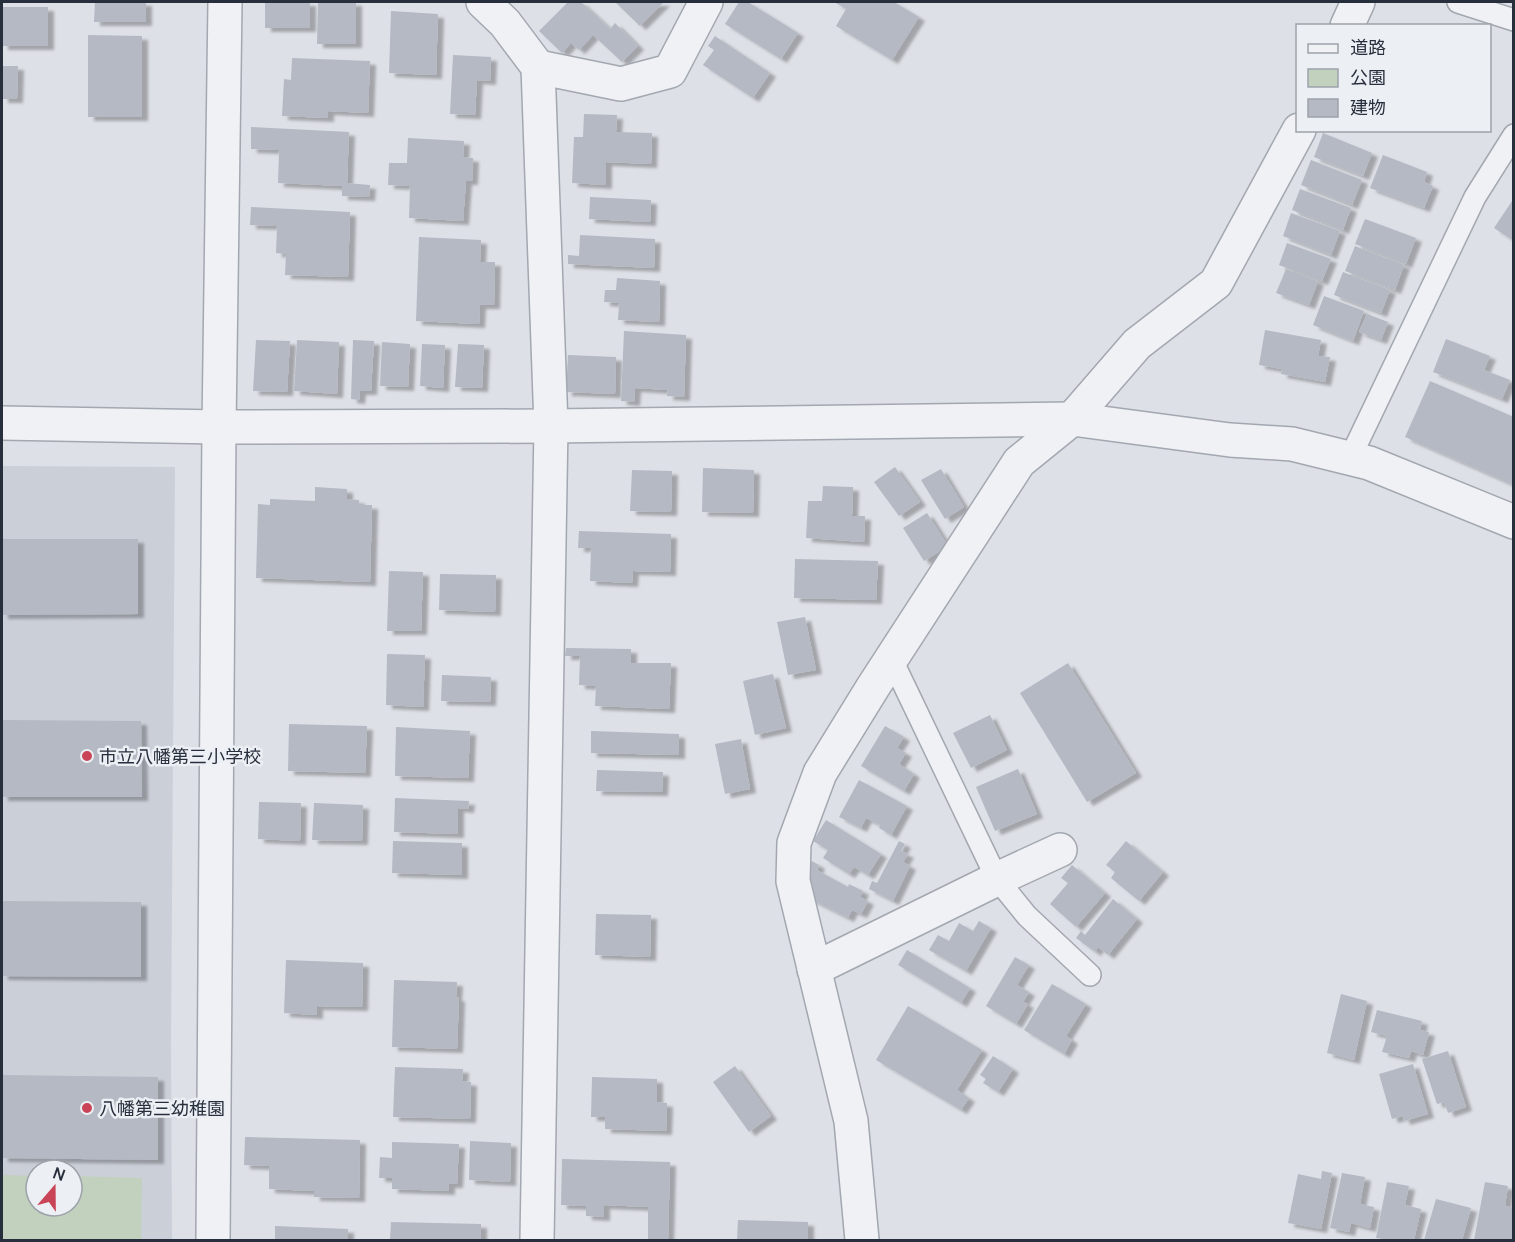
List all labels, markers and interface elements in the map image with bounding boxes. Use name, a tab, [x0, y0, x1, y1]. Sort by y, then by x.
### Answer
legend	[1296, 24, 1491, 132]
text: 道路	[1350, 35, 1386, 59]
text: 公園	[1350, 65, 1386, 89]
text: 建物	[1350, 95, 1386, 119]
place label: 市立八幡第三小学校	[99, 744, 261, 768]
marker: 市立八幡第三小学校	[80, 749, 94, 763]
place label: 八幡第三幼稚園	[99, 1096, 225, 1120]
marker: 八幡第三幼稚園	[80, 1101, 94, 1115]
north arrow	[24, 1158, 84, 1218]
text: N	[50, 1162, 68, 1186]

